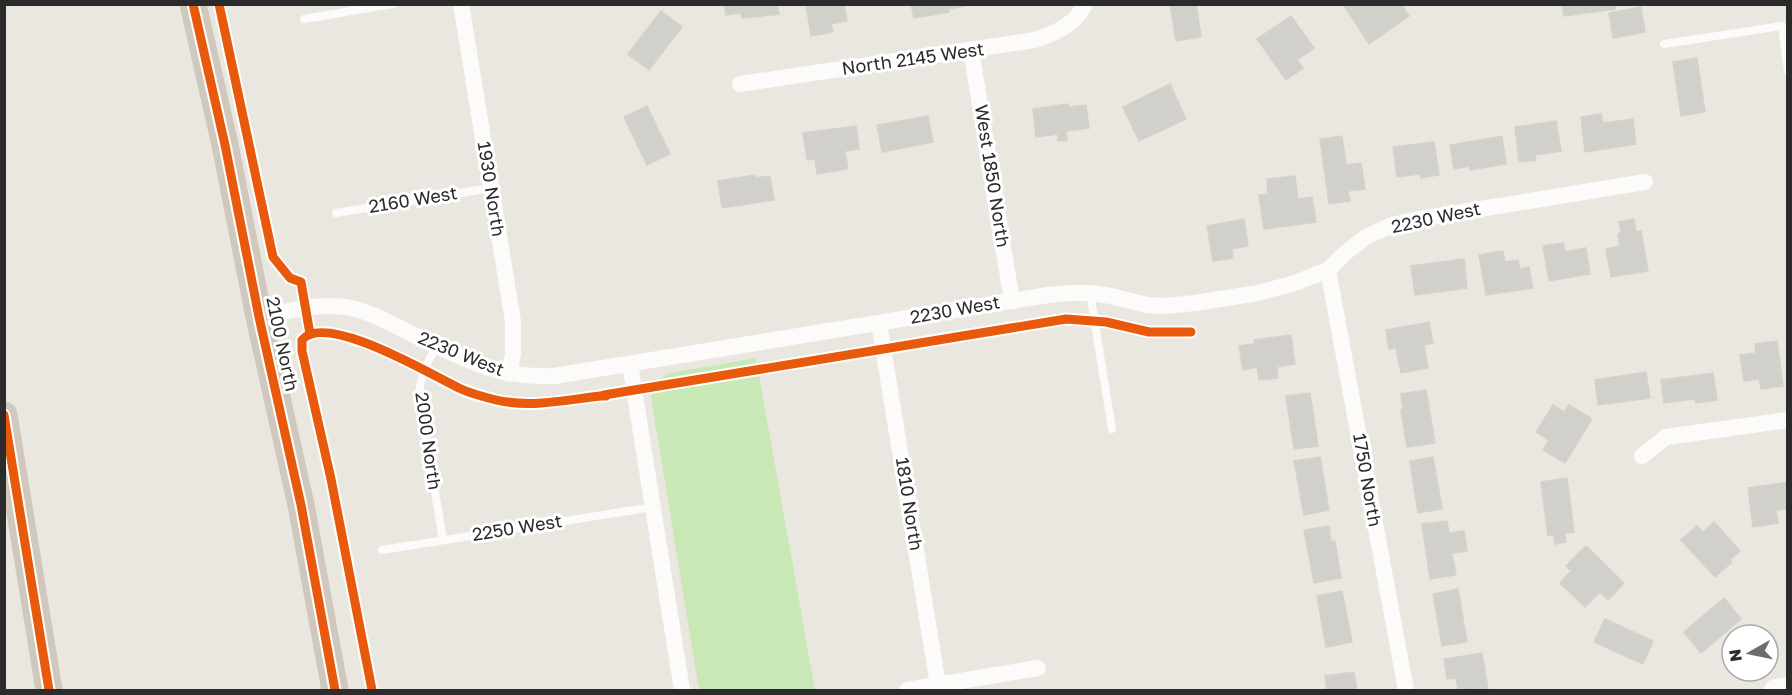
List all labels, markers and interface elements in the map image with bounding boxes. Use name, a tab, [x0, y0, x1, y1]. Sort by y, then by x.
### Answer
street label: North 2145 West	[840, 37, 985, 79]
street label: West 1850 North	[971, 103, 1015, 249]
street label: 1930 North	[474, 140, 510, 238]
street label: 2160 West	[367, 181, 459, 217]
street label: 2230 West	[1389, 197, 1482, 237]
street label: 2230 West	[908, 290, 1001, 328]
street label: 2100 North	[262, 294, 304, 393]
street label: 2230 West	[415, 326, 508, 380]
street label: 2000 North	[411, 391, 447, 491]
street label: 1750 North	[1349, 431, 1387, 528]
street label: 1810 North	[892, 456, 928, 552]
street label: 2250 West	[470, 509, 563, 545]
north arrow	[1720, 623, 1780, 683]
text: N	[1724, 648, 1746, 663]

